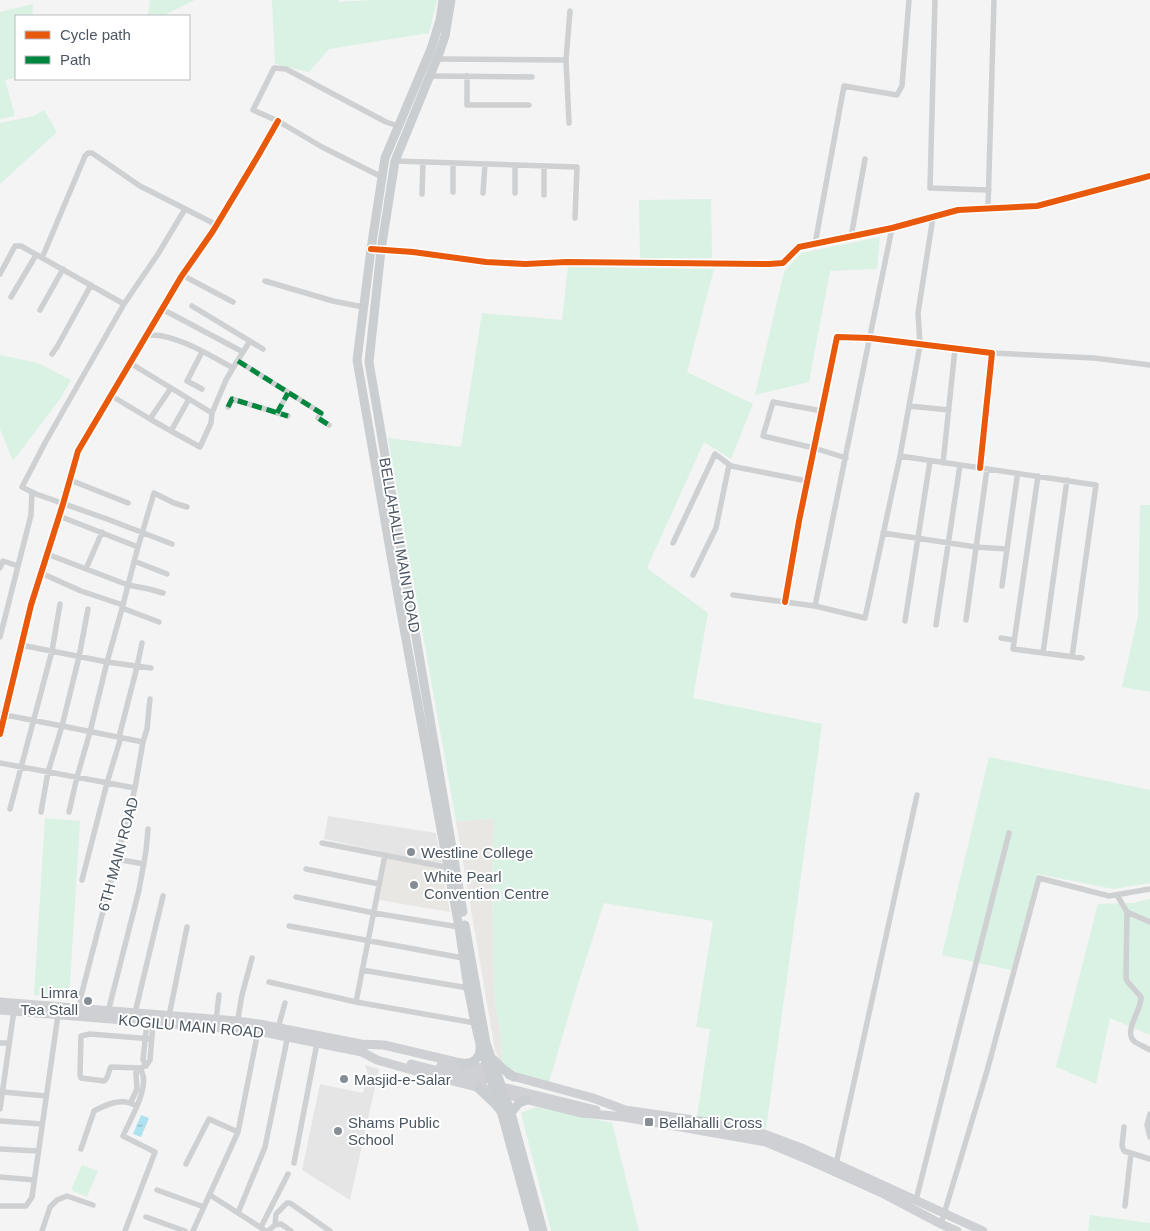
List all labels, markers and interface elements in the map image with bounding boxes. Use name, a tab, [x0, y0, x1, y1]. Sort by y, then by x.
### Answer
legend	[15, 15, 190, 80]
text: Cycle path	[60, 26, 131, 43]
text: Path	[60, 51, 91, 68]
street label: BELLAHALLI MAIN ROAD	[376, 456, 424, 634]
street label: 6TH MAIN ROAD	[95, 795, 141, 913]
place label: Westline College	[421, 844, 533, 861]
marker: Westline College	[405, 846, 417, 858]
place label: White Pearl Convention Centre	[424, 868, 549, 902]
marker: White Pearl Convention Centre	[408, 879, 420, 891]
place label: Limra Tea Stall	[20, 984, 79, 1018]
marker: Limra Tea Stall	[82, 995, 94, 1007]
street label: KOGILU MAIN ROAD	[118, 1011, 265, 1041]
place label: Masjid-e-Salar	[354, 1071, 451, 1088]
marker: Masjid-e-Salar	[338, 1073, 350, 1085]
place label: Shams Public School	[348, 1114, 440, 1148]
place label: Bellahalli Cross	[659, 1114, 762, 1131]
marker: Bellahalli Cross	[643, 1116, 655, 1128]
marker: Shams Public School	[332, 1125, 344, 1137]

